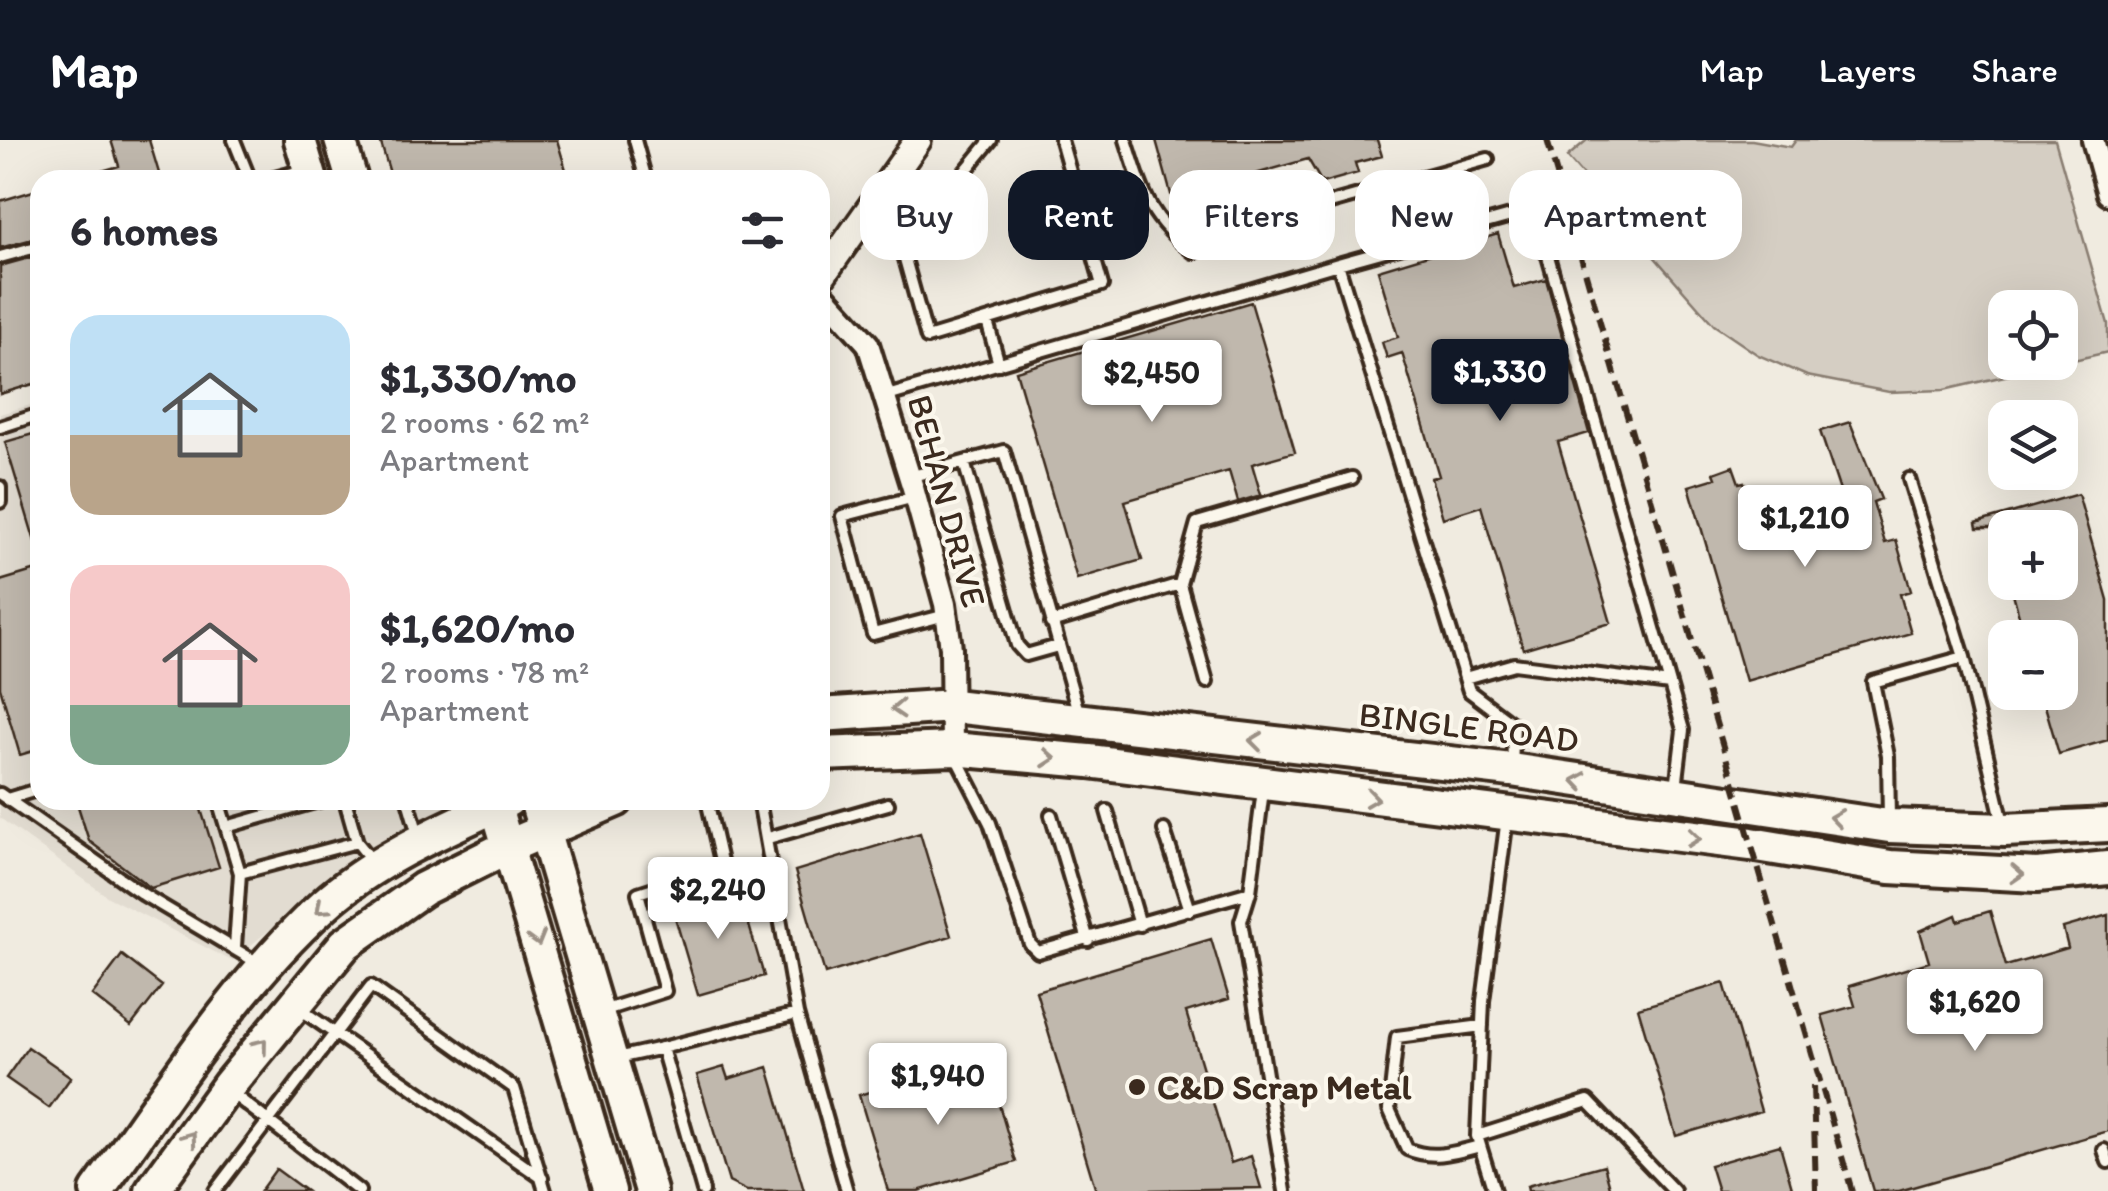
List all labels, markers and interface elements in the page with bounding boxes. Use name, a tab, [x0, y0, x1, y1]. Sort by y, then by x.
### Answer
text: Map	[50, 41, 138, 99]
text: Map	[1700, 49, 1764, 91]
text: Layers	[1819, 49, 1916, 91]
text: Share	[1971, 49, 2058, 91]
chip: Buy	[860, 170, 988, 260]
chip: Rent	[1008, 170, 1149, 260]
chip: Filters	[1169, 170, 1335, 260]
chip: New	[1355, 170, 1489, 260]
chip: Apartment	[1509, 170, 1742, 260]
icon: filters	[735, 203, 790, 258]
text: 6 homes	[70, 205, 218, 256]
map controls	[1988, 290, 2078, 710]
button: locate	[1988, 290, 2078, 380]
pin: $1,330	[1419, 339, 1581, 424]
pin: $2,450	[1071, 340, 1233, 425]
text: $1,330/mo	[380, 352, 577, 403]
text: $1,330	[1453, 352, 1547, 390]
text: $2,450	[1104, 353, 1200, 391]
icon: home	[150, 355, 270, 475]
street label: BEHAN DRIVE	[899, 390, 995, 612]
button: layers	[1988, 400, 2078, 490]
text: 2 rooms · 62 m²	[380, 403, 589, 441]
text: Apartment	[380, 441, 529, 479]
pin: $1,210	[1724, 485, 1886, 570]
text: $1,210	[1760, 498, 1850, 536]
button: +	[1988, 510, 2078, 600]
text: $1,620/mo	[380, 602, 575, 653]
icon: home	[150, 605, 270, 725]
button: −	[1988, 620, 2078, 710]
text: 2 rooms · 78 m²	[380, 653, 589, 691]
text: Apartment	[380, 691, 529, 729]
street label: BINGLE ROAD	[1357, 693, 1581, 761]
one-way arrow	[890, 698, 906, 719]
one-way arrow	[1248, 731, 1264, 752]
one-way arrow	[1042, 746, 1058, 768]
one-way arrow	[1571, 771, 1587, 792]
one-way arrow	[1363, 787, 1380, 808]
one-way arrow	[1828, 808, 1845, 829]
one-way arrow	[1687, 827, 1703, 848]
pin: $2,240	[637, 857, 799, 942]
one-way arrow	[2009, 863, 2025, 884]
text: $2,240	[670, 870, 766, 908]
one-way arrow	[315, 897, 334, 915]
one-way arrow	[525, 930, 546, 947]
pin: $1,620	[1894, 969, 2056, 1054]
text: $1,620	[1929, 982, 2021, 1020]
one-way arrow	[249, 1038, 267, 1056]
pin: $1,940	[857, 1043, 1019, 1128]
text: $1,940	[891, 1056, 985, 1094]
place label: C&D Scrap Metal	[1157, 1066, 1412, 1108]
marker: C&D Scrap Metal	[1126, 1076, 1148, 1098]
one-way arrow	[179, 1131, 196, 1149]

